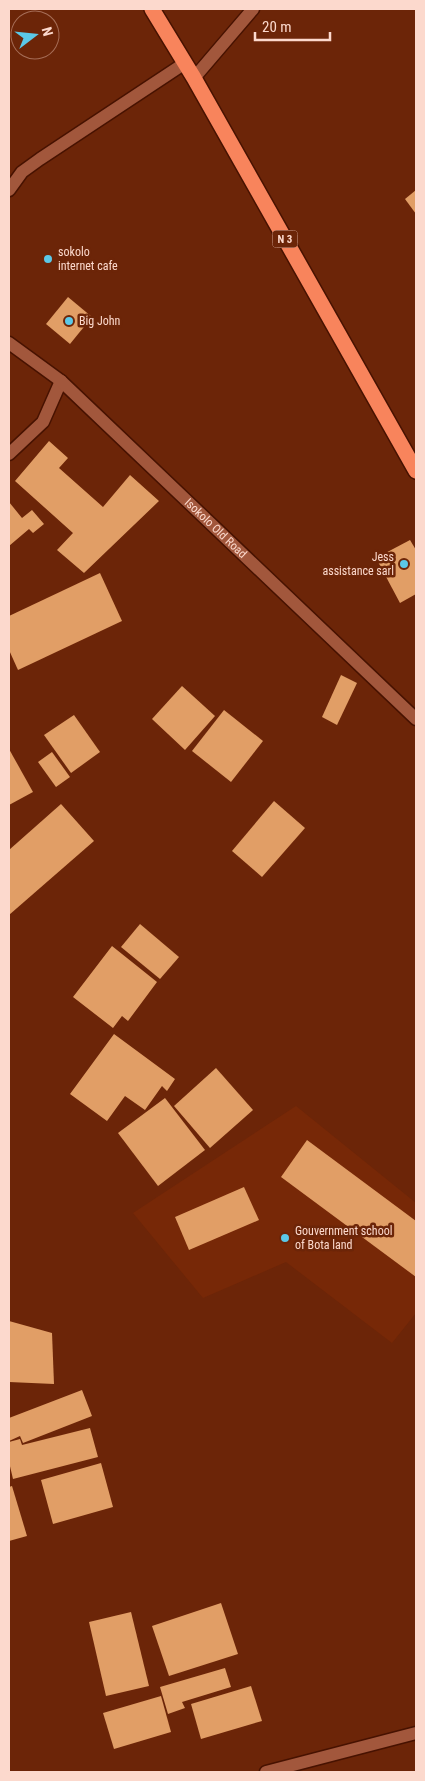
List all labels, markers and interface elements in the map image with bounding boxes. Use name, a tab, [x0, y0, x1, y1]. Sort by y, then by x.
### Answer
north arrow	[10, 10, 60, 60]
scale bar	[255, 10, 330, 42]
text: 20 m	[262, 18, 292, 36]
text: N	[39, 25, 56, 38]
road number: N 3	[272, 230, 298, 248]
place label: sokolo internet cafe	[58, 245, 118, 273]
marker: sokolo internet cafe	[42, 253, 54, 265]
place label: Big John	[79, 314, 121, 328]
marker: Big John	[63, 315, 75, 327]
street label: Isokolo Old Road	[182, 496, 250, 561]
place label: Jess assistance sarl	[322, 550, 394, 578]
marker: Jess assistance sarl	[398, 558, 410, 570]
place label: Gouvernment school of Bota land	[295, 1224, 392, 1252]
marker: Gouvernment school of Bota land	[279, 1232, 291, 1244]

